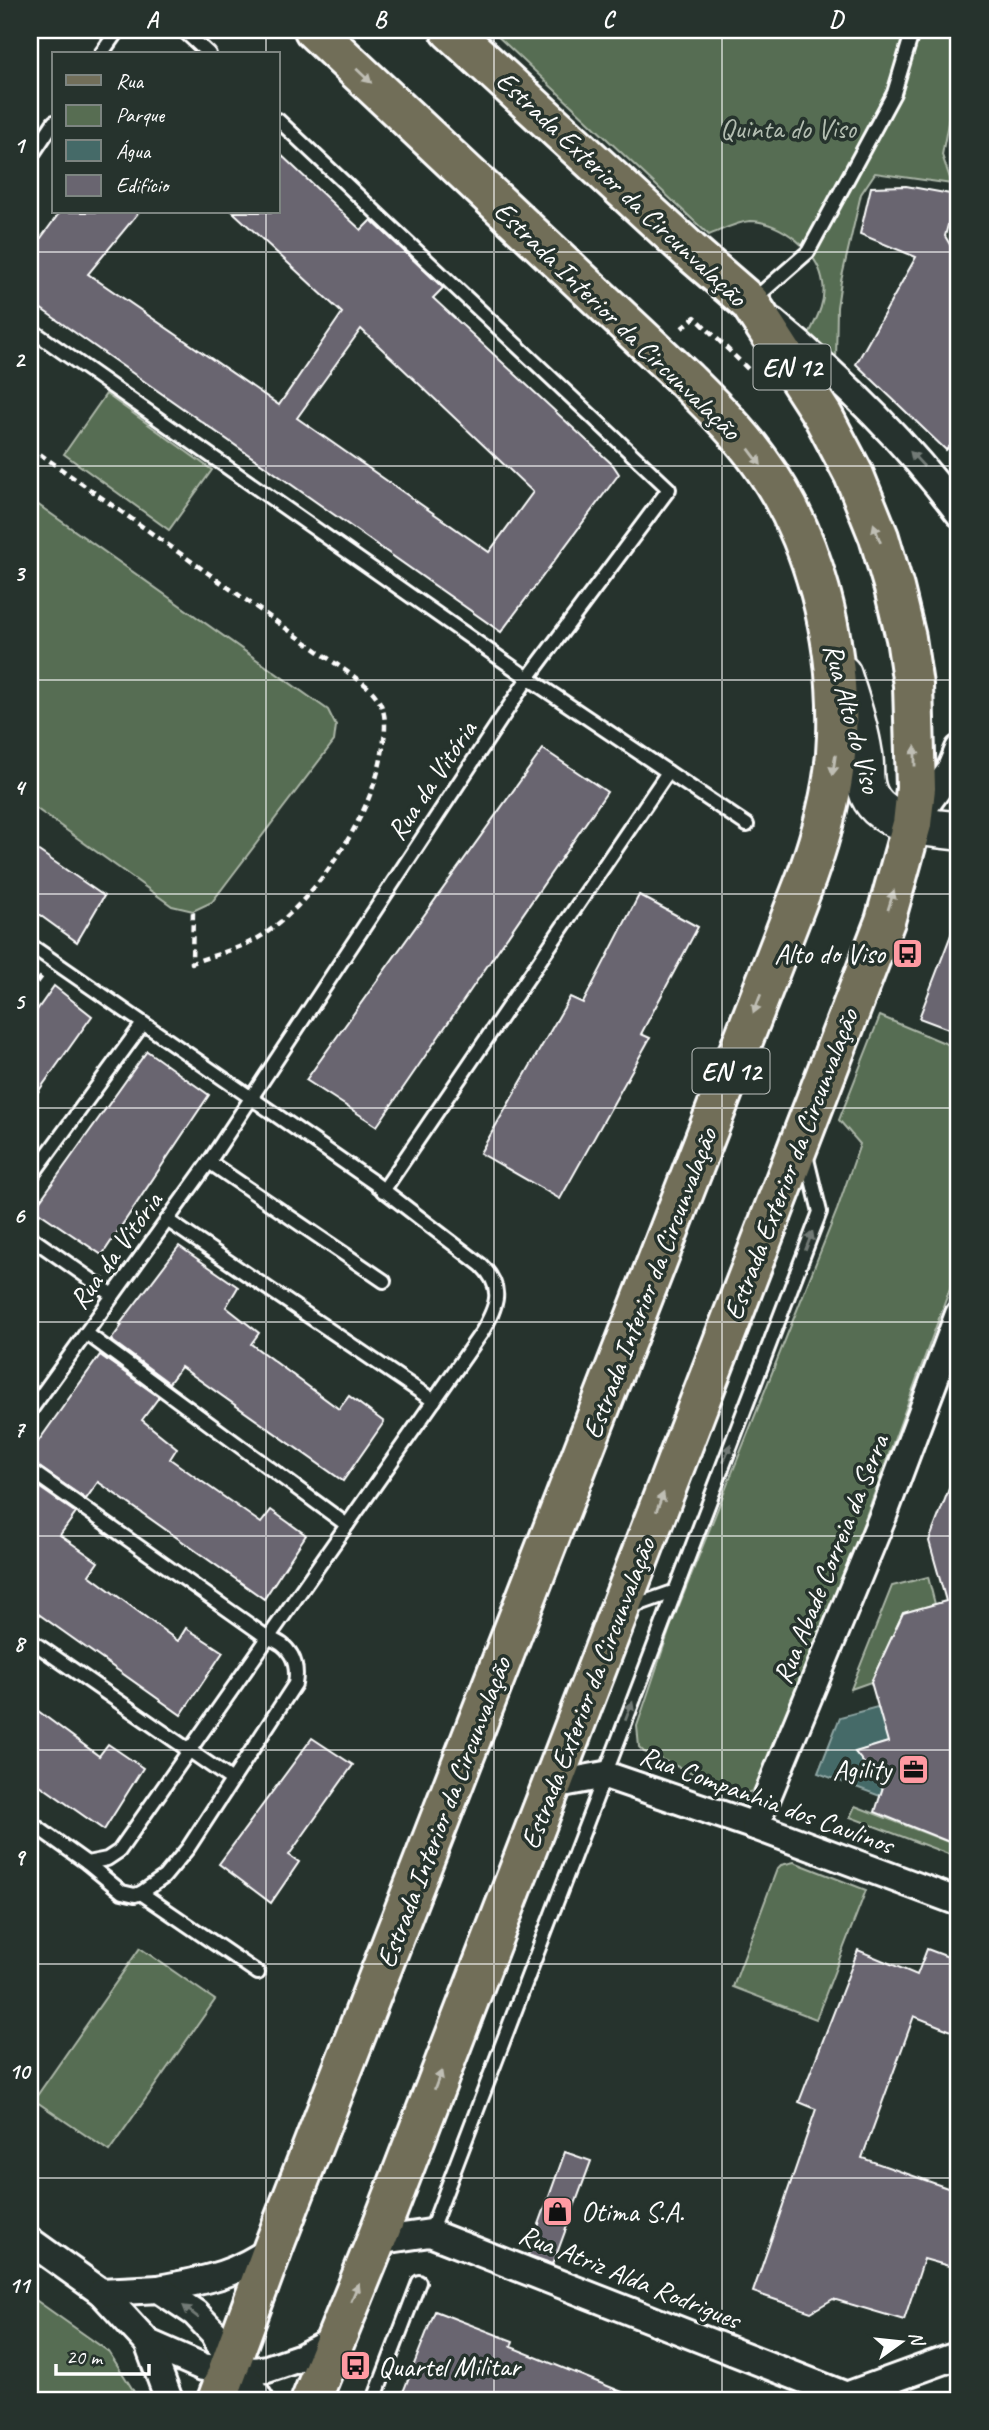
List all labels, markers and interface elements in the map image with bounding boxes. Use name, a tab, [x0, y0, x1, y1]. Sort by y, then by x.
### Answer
text: A	[146, 5, 160, 34]
text: B	[374, 5, 388, 34]
text: C	[603, 5, 617, 34]
text: D	[829, 5, 845, 34]
legend	[52, 52, 280, 214]
street label: Estrada Exterior da Circunvalação	[489, 63, 756, 315]
text: Rua	[116, 68, 144, 94]
one-way arrow	[355, 68, 372, 84]
text: Parque	[116, 102, 165, 128]
park label: Quinta do Viso	[720, 111, 858, 146]
text: 1	[14, 131, 27, 160]
text: Água	[116, 138, 152, 164]
text: Edifício	[116, 172, 171, 198]
street label: Estrada Interior da Circunvalação	[487, 193, 750, 449]
road number: EN 12	[754, 344, 830, 390]
text: 2	[14, 345, 27, 374]
one-way arrow	[748, 447, 763, 465]
one-way arrow	[909, 451, 925, 468]
one-way arrow	[871, 522, 882, 543]
text: 3	[14, 559, 27, 588]
street label: Rua Alto do Viso	[816, 640, 890, 799]
street label: Rua da Vitória	[379, 712, 485, 847]
one-way arrow	[910, 744, 921, 766]
one-way arrow	[828, 754, 839, 776]
text: 4	[14, 773, 27, 802]
one-way arrow	[886, 890, 897, 911]
place label: Alto do Viso	[774, 936, 887, 971]
bus stop icon: Alto do Viso	[891, 936, 925, 970]
text: 5	[14, 987, 26, 1016]
one-way arrow	[752, 993, 763, 1014]
street label: Estrada Exterior da Circunvalação	[715, 1002, 867, 1325]
road number: EN 12	[692, 1048, 770, 1094]
street label: Estrada Interior da Circunvalação	[574, 1121, 726, 1443]
street label: Rua da Vitória	[61, 1183, 171, 1316]
text: 6	[14, 1201, 27, 1230]
one-way arrow	[804, 1230, 815, 1251]
text: 7	[14, 1415, 27, 1444]
street label: Rua Abade Correia da Serra	[764, 1428, 897, 1689]
one-way arrow	[722, 1442, 733, 1463]
one-way arrow	[654, 1491, 665, 1512]
street label: Estrada Exterior da Circunvalação	[512, 1531, 664, 1854]
text: 8	[14, 1629, 27, 1658]
street label: Estrada Interior da Circunvalação	[368, 1650, 520, 1972]
one-way arrow	[623, 1701, 634, 1722]
street label: Rua Companhia dos Caulinos	[635, 1737, 901, 1863]
place label: Agility	[833, 1752, 893, 1787]
office icon: Agility	[897, 1752, 931, 1786]
text: 9	[14, 1843, 27, 1872]
text: 10	[9, 2057, 32, 2086]
one-way arrow	[432, 2069, 443, 2090]
shop icon: Otima S.A.	[541, 2194, 575, 2228]
place label: Otima S.A.	[581, 2194, 684, 2229]
street label: Rua Atriz Alda Rodrigues	[514, 2216, 748, 2338]
text: 11	[9, 2271, 32, 2300]
one-way arrow	[349, 2281, 360, 2302]
one-way arrow	[182, 2304, 200, 2319]
north arrow	[866, 2308, 936, 2378]
text: N	[903, 2329, 930, 2350]
scale bar	[56, 2332, 149, 2376]
text: 20 m	[66, 2344, 104, 2370]
bus stop icon: Quartel Militar	[338, 2349, 372, 2383]
place label: Quartel Militar	[378, 2349, 522, 2384]

